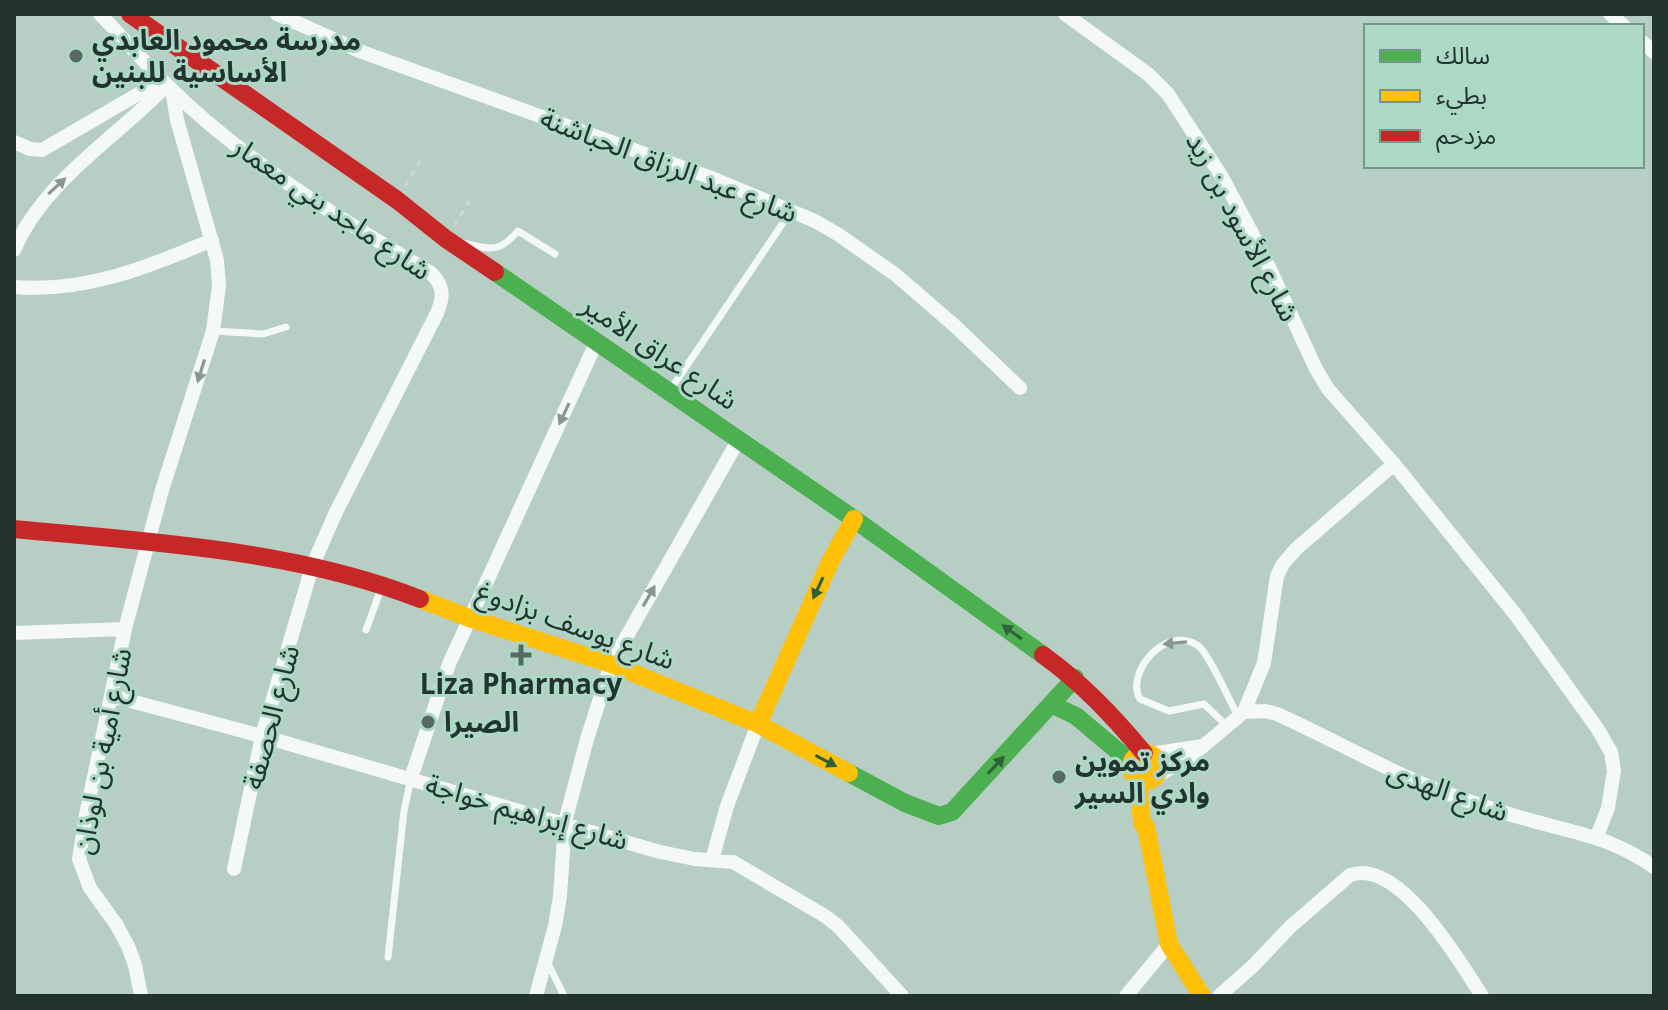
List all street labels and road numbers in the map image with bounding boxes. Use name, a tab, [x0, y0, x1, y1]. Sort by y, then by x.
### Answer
street label: شارع عبد الرزاق الحباشنة	[534, 97, 803, 233]
street label: شارع ماجد بني معمار	[223, 126, 439, 291]
street label: شارع الأسود بن زيد	[1176, 126, 1310, 329]
street label: شارع عراق الأمير	[572, 284, 746, 420]
street label: شارع يوسف بزادوغ	[471, 571, 681, 680]
street label: شارع الحصفة	[233, 641, 310, 794]
street label: شارع أمية بن لوذان	[62, 644, 143, 858]
street label: شارع الهدى	[1382, 751, 1514, 832]
street label: شارع إبراهيم خواجة	[420, 764, 633, 862]

